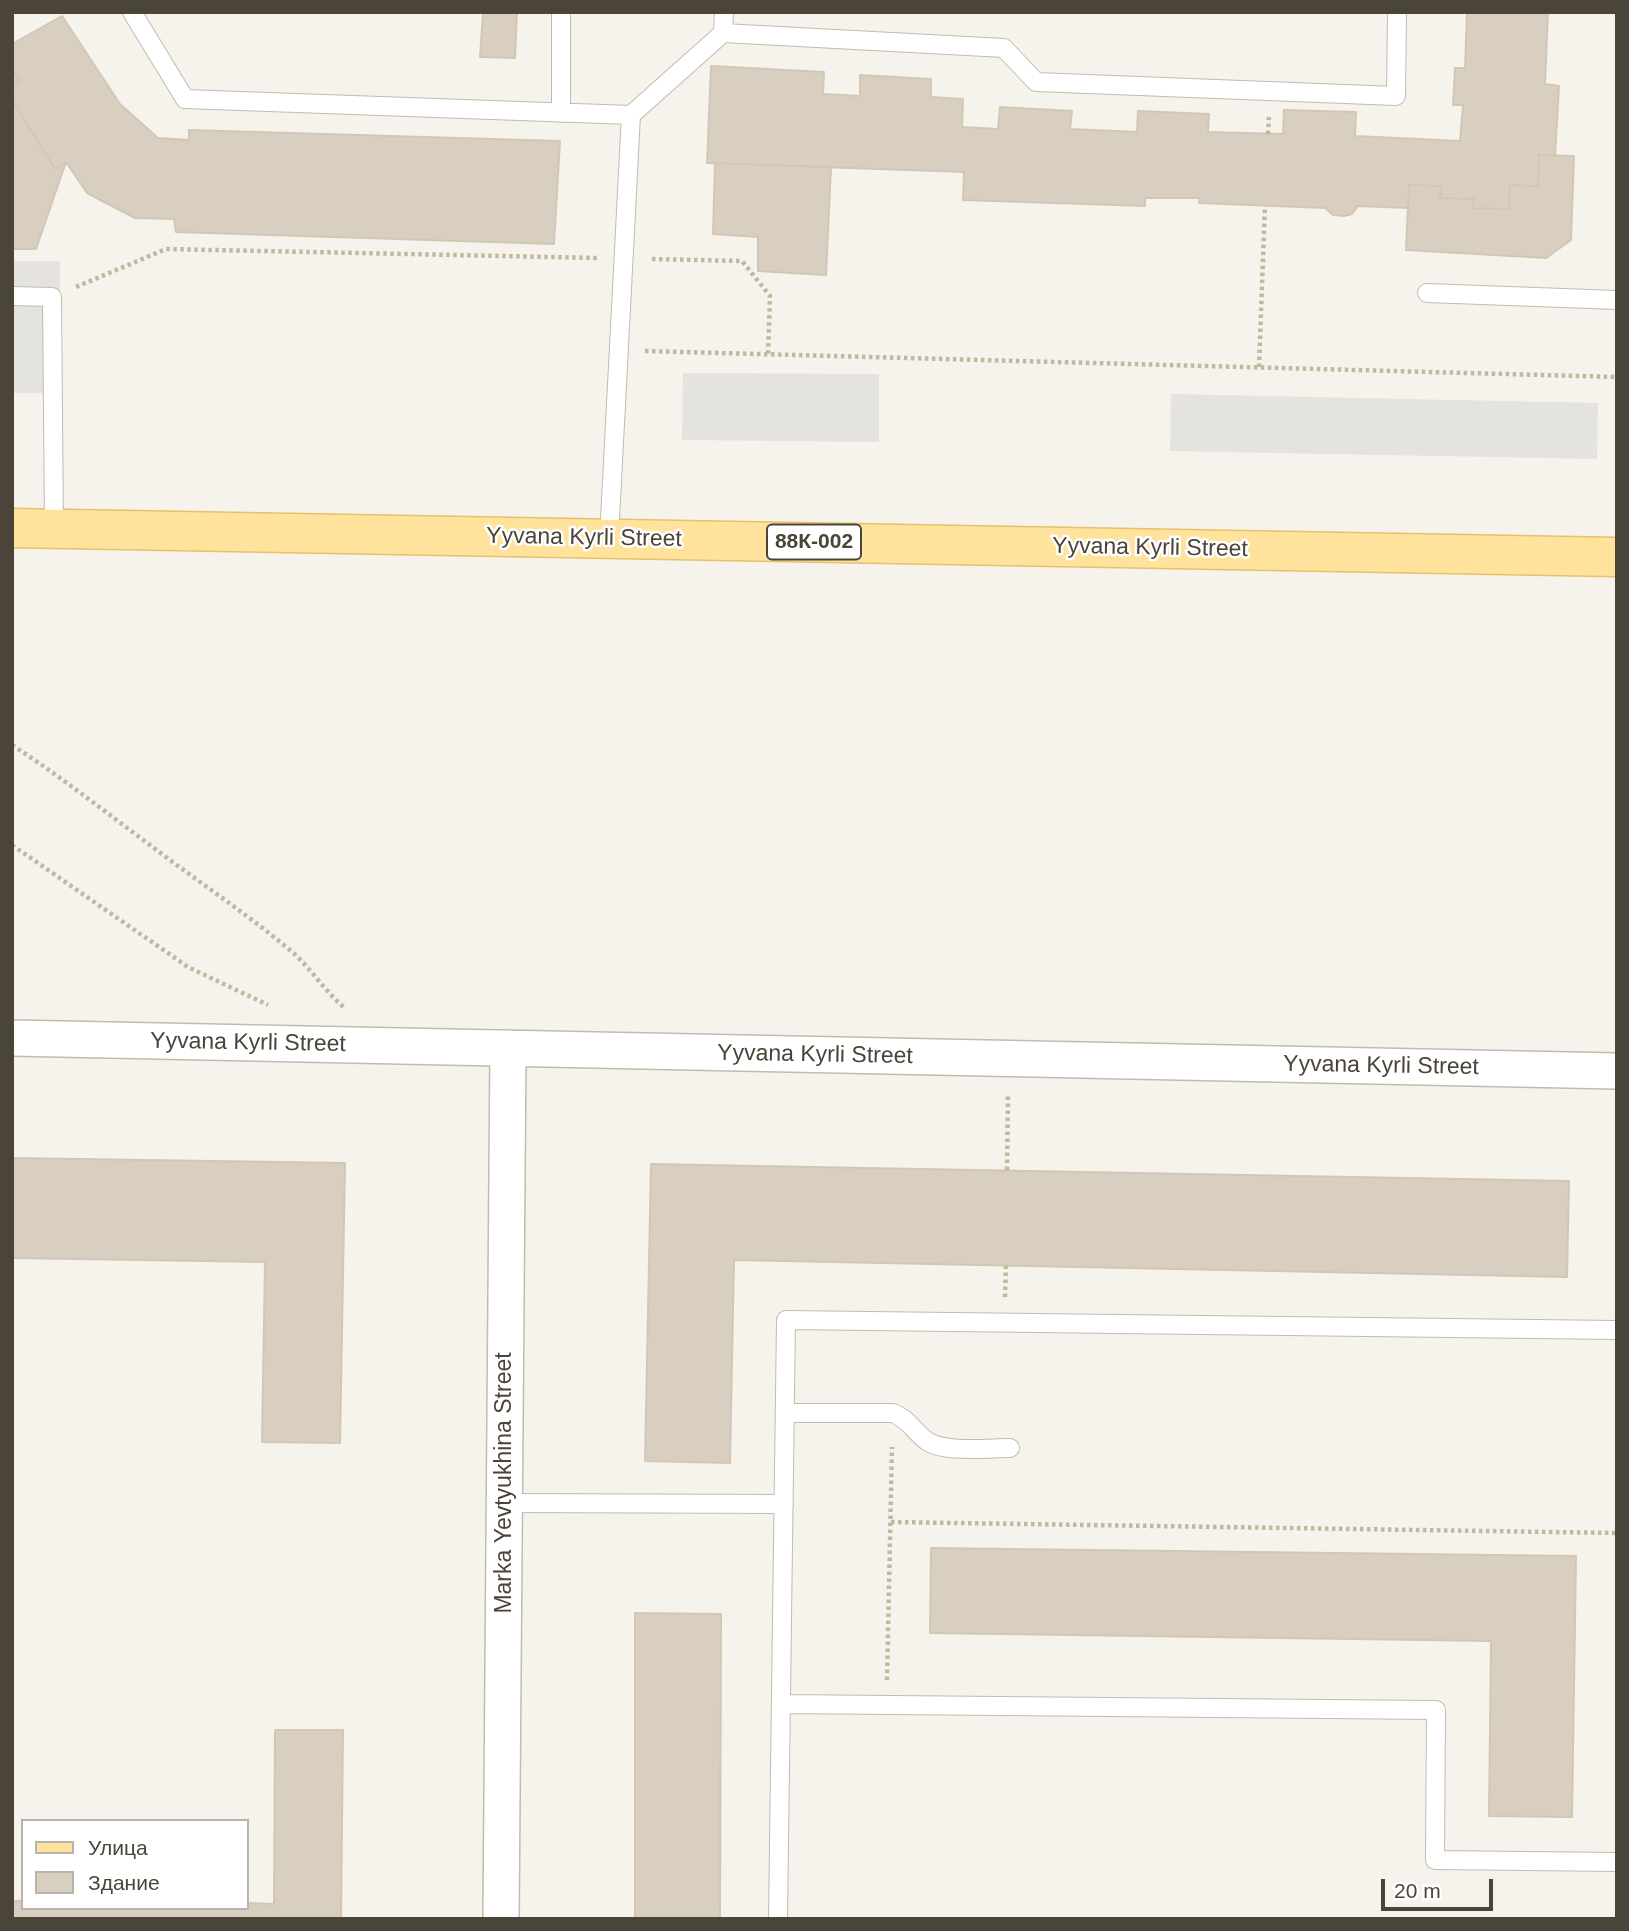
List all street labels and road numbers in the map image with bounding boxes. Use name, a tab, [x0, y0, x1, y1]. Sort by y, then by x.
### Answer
street label: Yyvana Kyrli Street	[486, 522, 682, 554]
road number: 88К-002	[767, 524, 861, 560]
street label: Yyvana Kyrli Street	[1052, 532, 1248, 564]
street label: Yyvana Kyrli Street	[150, 1027, 346, 1059]
street label: Yyvana Kyrli Street	[717, 1039, 913, 1071]
street label: Yyvana Kyrli Street	[1283, 1050, 1479, 1082]
street label: Marka Yevtyukhina Street	[491, 1352, 519, 1614]

